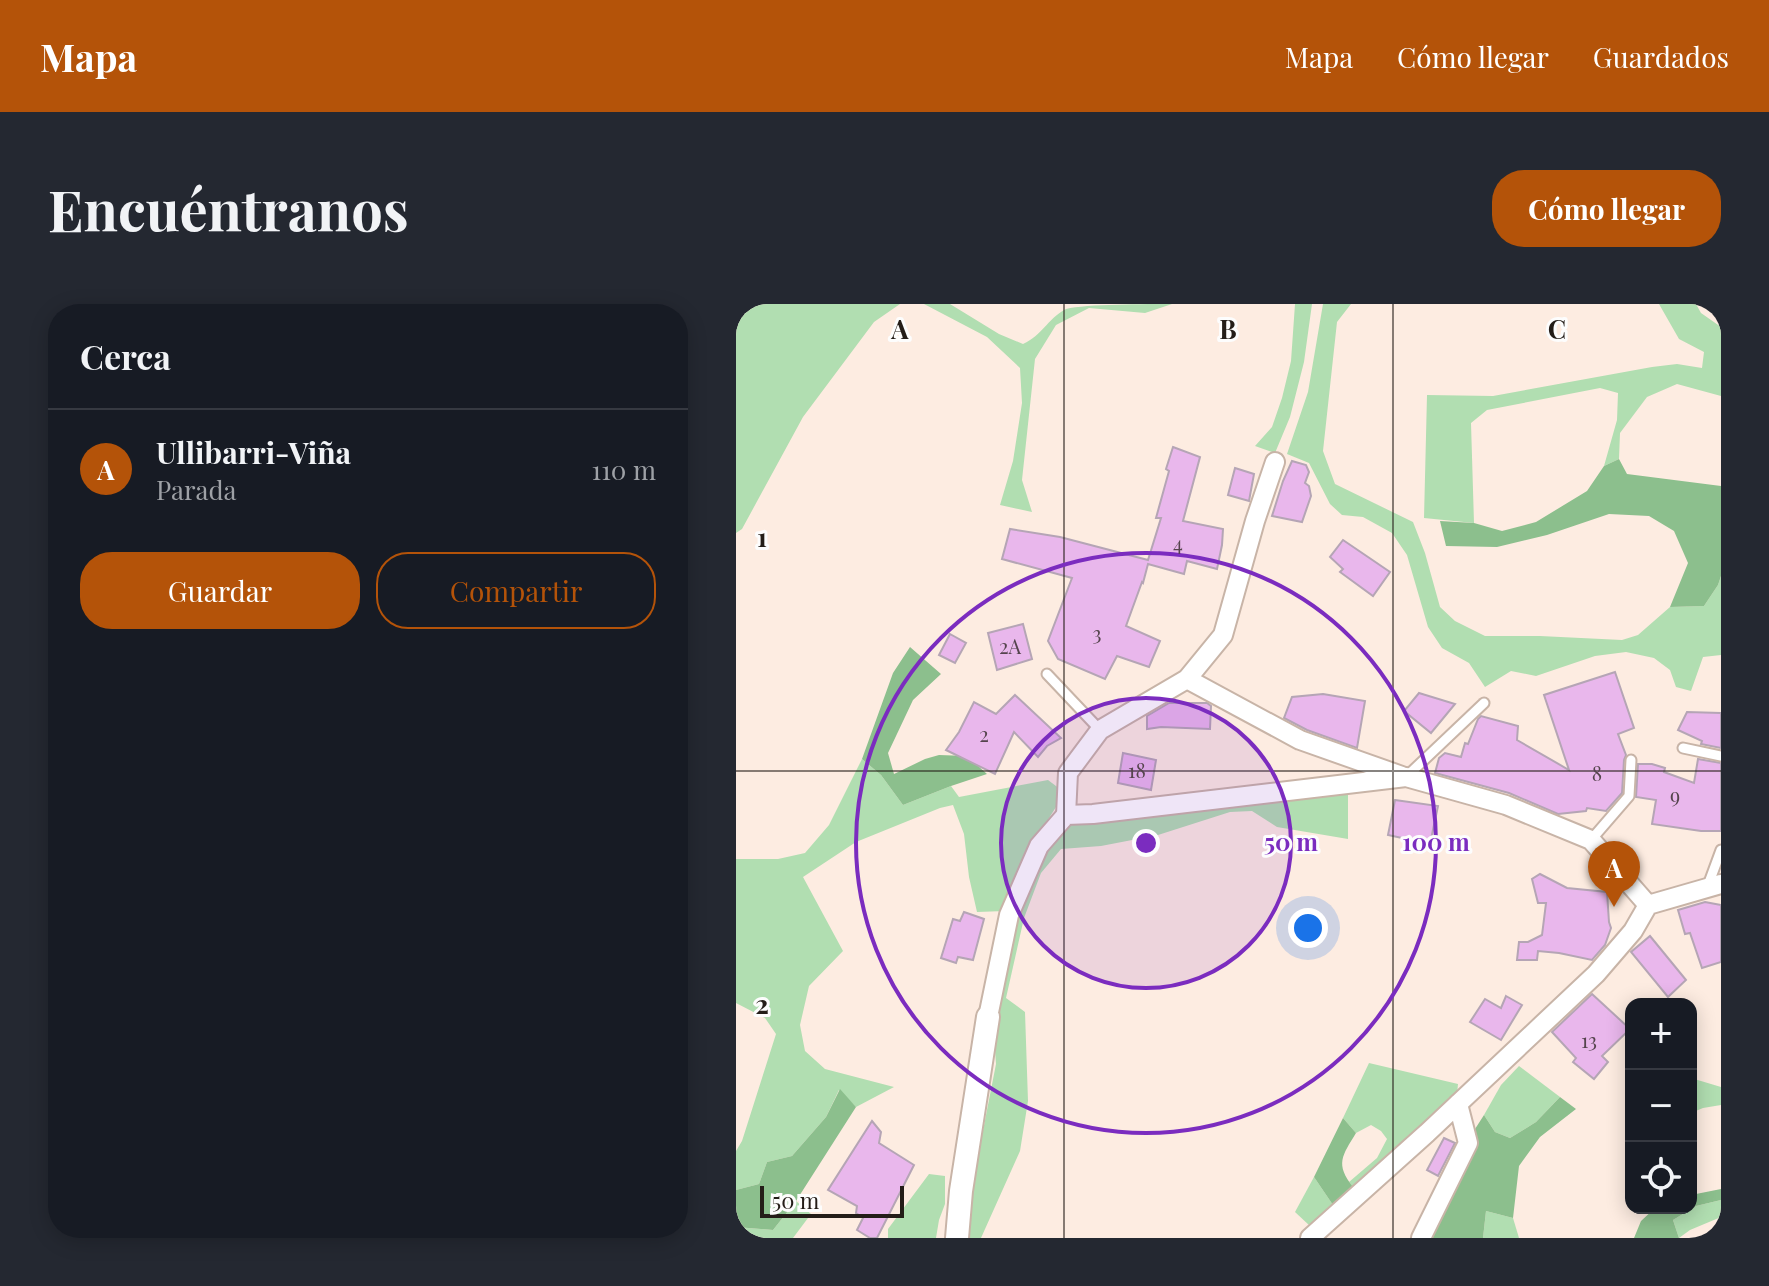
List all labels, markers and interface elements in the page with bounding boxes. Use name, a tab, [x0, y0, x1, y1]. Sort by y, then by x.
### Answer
text: Mapa	[40, 31, 137, 82]
text: Mapa	[1285, 38, 1353, 75]
text: Cómo llegar	[1397, 38, 1549, 75]
text: Guardados	[1593, 38, 1729, 75]
button: Cómo llegar	[1492, 170, 1721, 247]
text: Encuéntranos	[48, 171, 409, 246]
text: A	[890, 311, 909, 346]
text: B	[1219, 311, 1237, 346]
text: C	[1548, 311, 1566, 346]
text: Cerca	[80, 333, 171, 379]
text: Ullibarri-Viña	[156, 432, 351, 472]
text: A	[97, 452, 115, 487]
text: 110 m	[592, 452, 656, 487]
text: Parada	[156, 472, 237, 507]
text: 1	[757, 519, 767, 554]
house number: 4	[1173, 529, 1183, 556]
button: Guardar	[80, 552, 360, 629]
button: Compartir	[376, 552, 656, 629]
house number: 3	[1092, 619, 1102, 646]
house number: 2A	[999, 632, 1021, 659]
house number: 2	[979, 720, 989, 747]
house number: 18	[1128, 756, 1146, 783]
house number: 8	[1592, 759, 1602, 786]
house number: 9	[1670, 781, 1680, 808]
text: 50 m	[1264, 825, 1318, 857]
text: 100 m	[1402, 825, 1470, 857]
centre of rings	[1132, 829, 1160, 857]
pin: A	[1588, 841, 1640, 907]
your location	[1288, 908, 1328, 948]
text: 2	[755, 986, 769, 1021]
map controls	[1625, 998, 1697, 1214]
button: +	[1625, 998, 1697, 1070]
house number: 13	[1581, 1026, 1597, 1053]
button: −	[1625, 1070, 1697, 1142]
button: locate	[1625, 1142, 1697, 1214]
scale bar	[760, 1182, 904, 1218]
text: 50 m	[772, 1185, 819, 1215]

